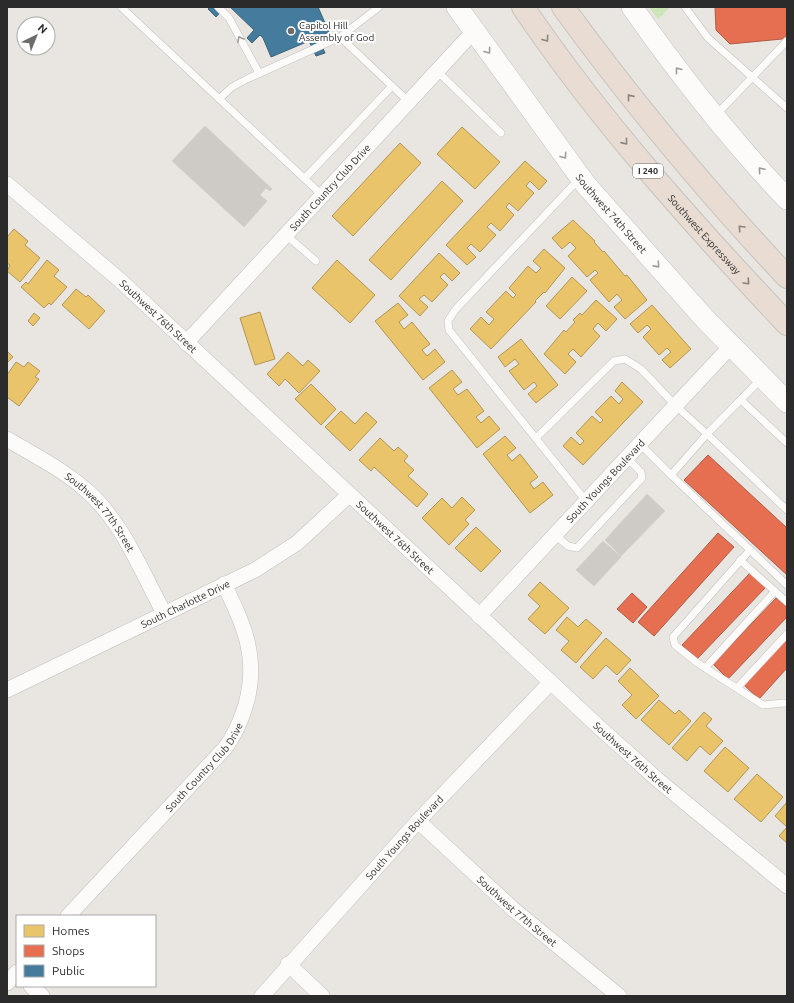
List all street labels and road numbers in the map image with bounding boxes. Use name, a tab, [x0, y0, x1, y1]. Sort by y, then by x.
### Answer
street label: South Country Club Drive	[288, 142, 373, 233]
road number: I 240	[633, 164, 663, 178]
street label: Southwest 74th Street	[574, 172, 649, 256]
street label: Southwest Expressway	[666, 193, 743, 277]
street label: Southwest 76th Street	[117, 278, 199, 355]
street label: South Youngs Boulevard	[564, 437, 647, 525]
street label: Southwest 77th Street	[63, 471, 136, 554]
street label: Southwest 76th Street	[354, 499, 436, 576]
street label: South Charlotte Drive	[139, 578, 232, 630]
street label: Southwest 76th Street	[591, 720, 674, 796]
street label: South Country Club Drive	[163, 721, 245, 814]
street label: South Youngs Boulevard	[364, 793, 445, 882]
street label: Southwest 77th Street	[475, 874, 559, 949]

